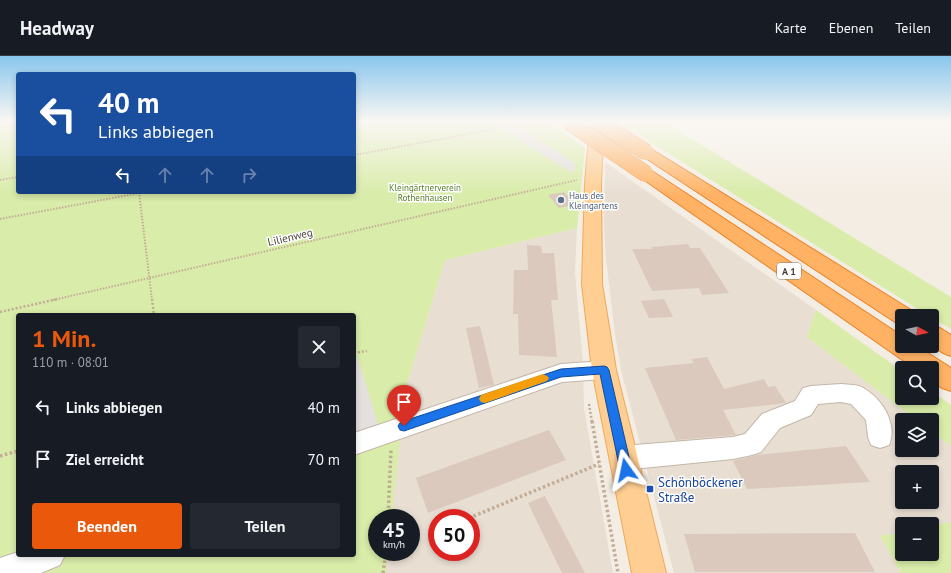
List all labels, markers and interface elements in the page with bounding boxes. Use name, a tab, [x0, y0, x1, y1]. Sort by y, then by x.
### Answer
text: Headway	[20, 16, 94, 40]
text: Karte	[775, 19, 807, 37]
text: Ebenen	[829, 19, 873, 37]
text: Teilen	[895, 19, 931, 37]
text: 40 m	[98, 84, 159, 121]
icon: left	[32, 88, 84, 140]
text: Links abbiegen	[98, 120, 214, 143]
icon: left	[112, 164, 134, 186]
icon: ahead	[154, 164, 176, 186]
icon: ahead	[196, 164, 218, 186]
icon: right	[238, 164, 260, 186]
park label: Kleingärtnerverein Rothenhausen	[389, 182, 461, 203]
place label: Haus des Kleingartens	[569, 190, 618, 211]
marker: Haus des Kleingartens	[556, 195, 566, 205]
street label: Lilienweg	[266, 225, 314, 249]
road number: A 1	[777, 263, 801, 279]
north arrow	[895, 309, 939, 353]
map controls	[895, 309, 939, 561]
text: 1 Min.	[32, 323, 96, 354]
button: close	[298, 326, 340, 368]
text: 110 m · 08:01	[32, 354, 109, 371]
button: search	[895, 361, 939, 405]
pin	[387, 385, 421, 426]
icon: arrive	[393, 391, 415, 413]
icon: left	[32, 396, 54, 418]
text: Links abbiegen	[66, 398, 162, 417]
text: 40 m	[307, 398, 340, 417]
button: layers	[895, 413, 939, 457]
icon: arrive	[32, 448, 54, 470]
position arrow	[605, 449, 647, 491]
text: Ziel erreicht	[66, 450, 144, 469]
text: 70 m	[307, 450, 340, 469]
button: +	[895, 465, 939, 509]
place label: Schönböckener Straße	[658, 474, 743, 506]
marker: Schönböckener Straße	[645, 484, 655, 494]
button: Beenden	[32, 503, 182, 549]
button: Teilen	[190, 503, 340, 549]
speed limit sign: 50	[428, 509, 480, 561]
text: 45	[383, 517, 405, 543]
button: −	[895, 517, 939, 561]
text: km/h	[383, 538, 405, 551]

